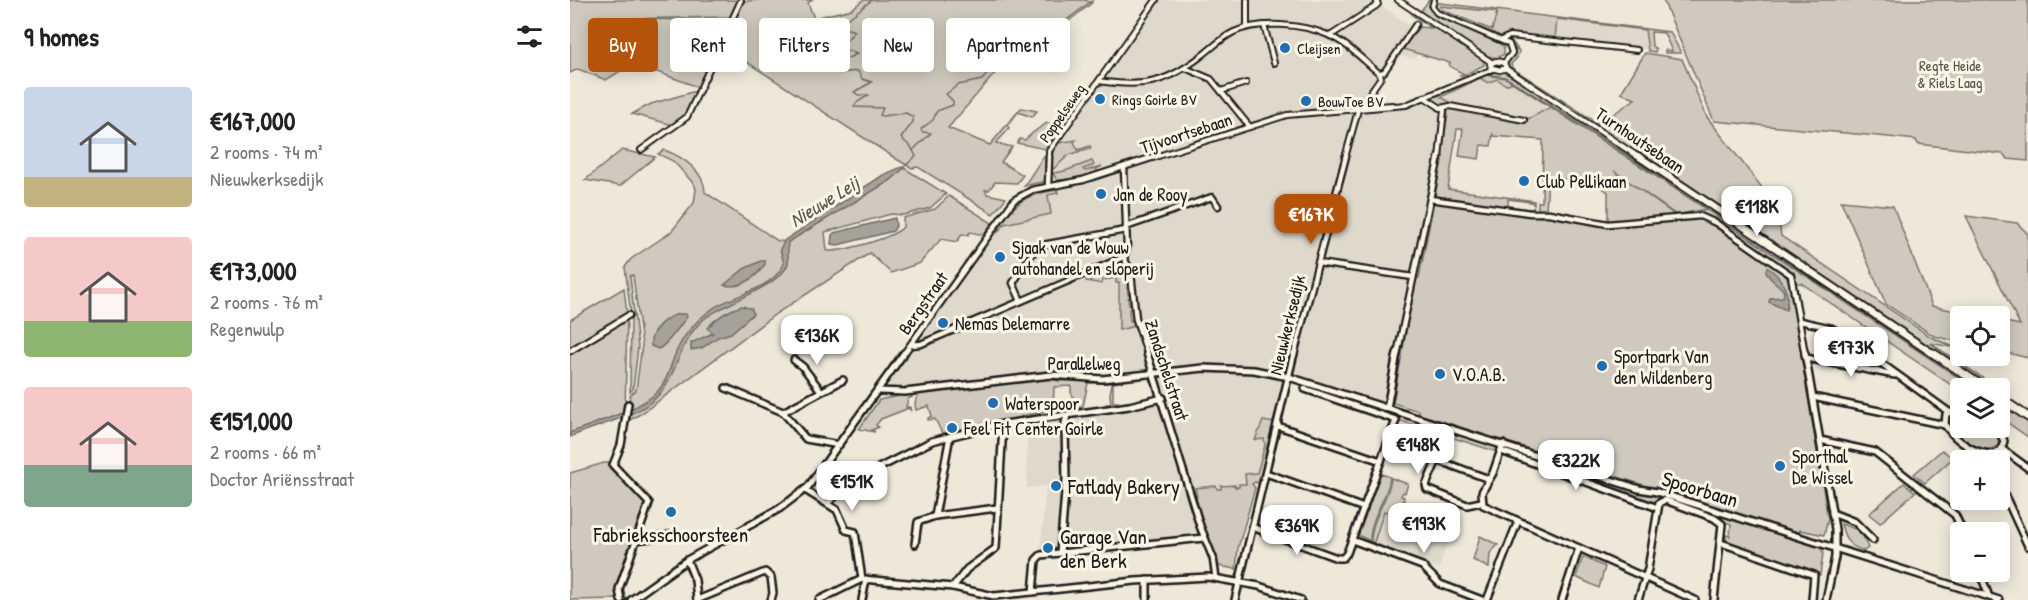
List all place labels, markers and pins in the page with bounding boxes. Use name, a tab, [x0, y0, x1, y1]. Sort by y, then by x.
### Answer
place label: Cleijsen	[1297, 38, 1341, 59]
marker: Cleijsen	[1278, 41, 1292, 55]
place label: Rings Goirle BV	[1112, 89, 1197, 110]
place label: BouwToe BV	[1318, 91, 1384, 112]
marker: Rings Goirle BV	[1093, 92, 1107, 106]
marker: BouwToe BV	[1299, 94, 1313, 108]
place label: Club Pellikaan	[1536, 169, 1627, 194]
marker: Club Pellikaan	[1517, 174, 1531, 188]
place label: Jan de Rooy	[1113, 182, 1188, 207]
pin: €118K	[1715, 186, 1799, 237]
marker: Jan de Rooy	[1094, 187, 1108, 201]
pin: €167K	[1269, 194, 1353, 245]
place label: Sjaak van de Wouw autohandel en sloperij	[1012, 235, 1154, 281]
marker: Sjaak van de Wouw autohandel en sloperij	[993, 250, 1007, 264]
place label: Nemas Delemarre	[955, 311, 1070, 336]
pin: €136K	[775, 315, 859, 366]
marker: Nemas Delemarre	[936, 316, 950, 330]
pin: €173K	[1809, 327, 1893, 378]
place label: Sportpark Van den Wildenberg	[1614, 344, 1712, 390]
marker: Sportpark Van den Wildenberg	[1595, 359, 1609, 373]
place label: V.O.A.B.	[1452, 362, 1505, 387]
marker: V.O.A.B.	[1433, 367, 1447, 381]
place label: Waterspoor	[1005, 391, 1080, 416]
marker: Waterspoor	[986, 396, 1000, 410]
place label: Feel Fit Center Goirle	[963, 416, 1104, 441]
marker: Feel Fit Center Goirle	[945, 421, 959, 435]
pin: €148K	[1376, 424, 1460, 475]
pin: €322K	[1534, 440, 1618, 491]
place label: Sporthal De Wissel	[1792, 444, 1853, 490]
marker: Sporthal De Wissel	[1773, 459, 1787, 473]
pin: €151K	[810, 461, 894, 512]
place label: Fatlady Bakery	[1067, 472, 1180, 501]
marker: Fatlady Bakery	[1049, 479, 1063, 493]
pin: €193K	[1382, 503, 1466, 554]
marker: Fabrieksschoorsteen	[664, 505, 678, 519]
pin: €369K	[1255, 505, 1339, 556]
place label: Fabrieksschoorsteen	[593, 520, 748, 549]
place label: Garage Van den Berk	[1060, 522, 1147, 575]
marker: Garage Van den Berk	[1041, 541, 1055, 555]

